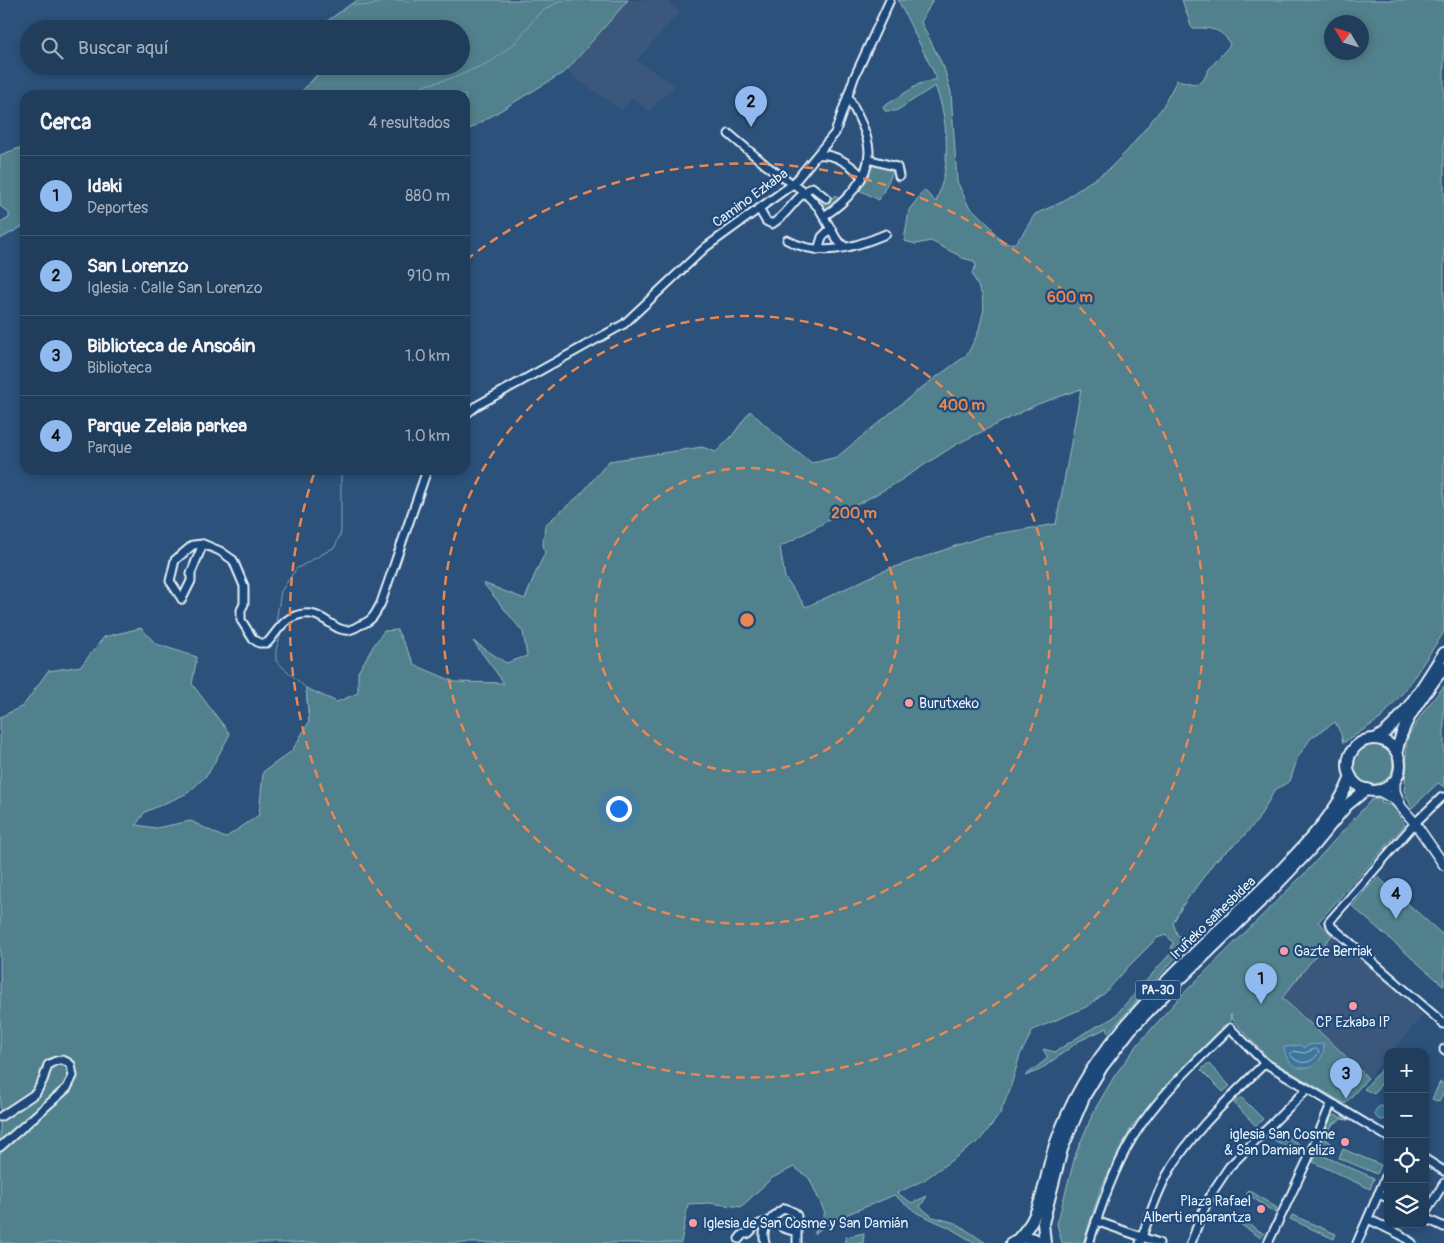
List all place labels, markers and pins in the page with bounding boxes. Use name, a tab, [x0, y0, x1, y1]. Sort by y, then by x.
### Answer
pin: 2	[735, 86, 767, 127]
centre of rings	[738, 611, 756, 629]
place label: Burutxeko	[919, 695, 979, 712]
marker: Burutxeko	[903, 697, 915, 709]
pin: 4	[1380, 878, 1412, 919]
place label: Gazte Berriak	[1294, 943, 1372, 960]
marker: Gazte Berriak	[1278, 945, 1290, 957]
pin: 1	[1245, 963, 1277, 1004]
marker: CP Ezkaba IP	[1347, 1000, 1359, 1012]
place label: CP Ezkaba IP	[1316, 1014, 1390, 1031]
pin: 3	[1330, 1058, 1362, 1099]
place label: iglesia San Cosme & San Damian eliza	[1224, 1126, 1335, 1159]
marker: iglesia San Cosme & San Damian eliza	[1339, 1136, 1351, 1148]
place label: Plaza Rafael Alberti enparantza	[1143, 1193, 1251, 1226]
marker: Plaza Rafael Alberti enparantza	[1255, 1203, 1267, 1215]
place label: Iglesia de San Cosme y San Damián	[703, 1215, 908, 1232]
marker: Iglesia de San Cosme y San Damián	[687, 1217, 699, 1229]

